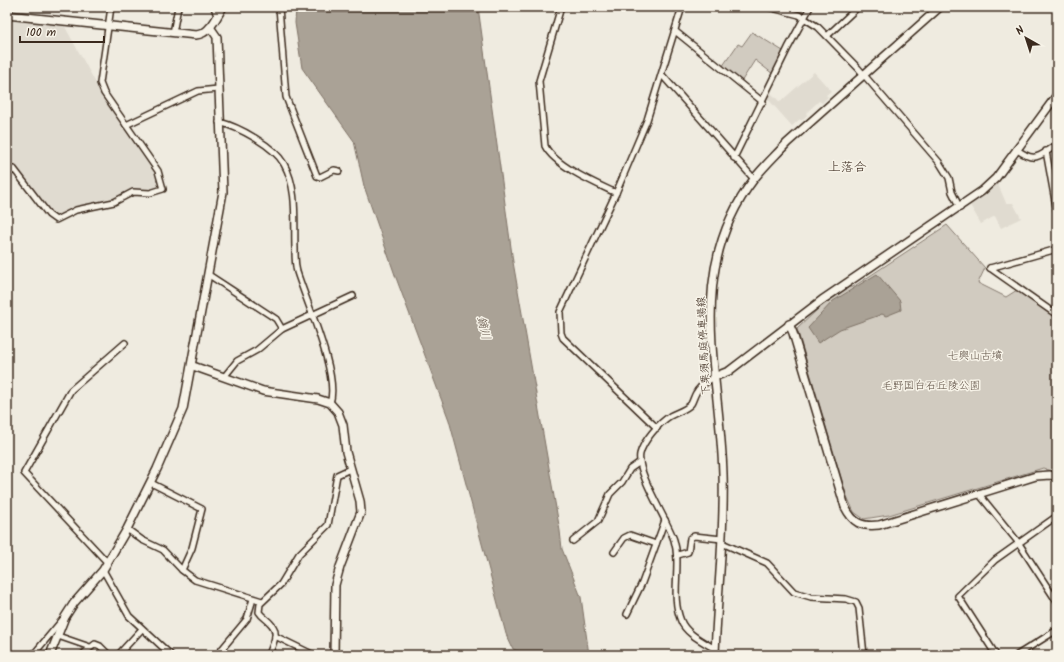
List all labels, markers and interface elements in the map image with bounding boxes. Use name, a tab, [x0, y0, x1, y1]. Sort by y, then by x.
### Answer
scale bar	[20, 18, 104, 44]
north arrow	[1006, 18, 1046, 58]
text: N	[1012, 22, 1029, 40]
text: 100 m	[26, 23, 57, 42]
district label: 上落合	[827, 157, 867, 178]
street label: 下栗須馬庭停車場線	[692, 296, 716, 396]
water label: 鏑川	[471, 314, 496, 342]
park label: 七輿山古墳	[948, 347, 1003, 365]
park label: 毛野国白石丘陵公園	[882, 377, 981, 395]

